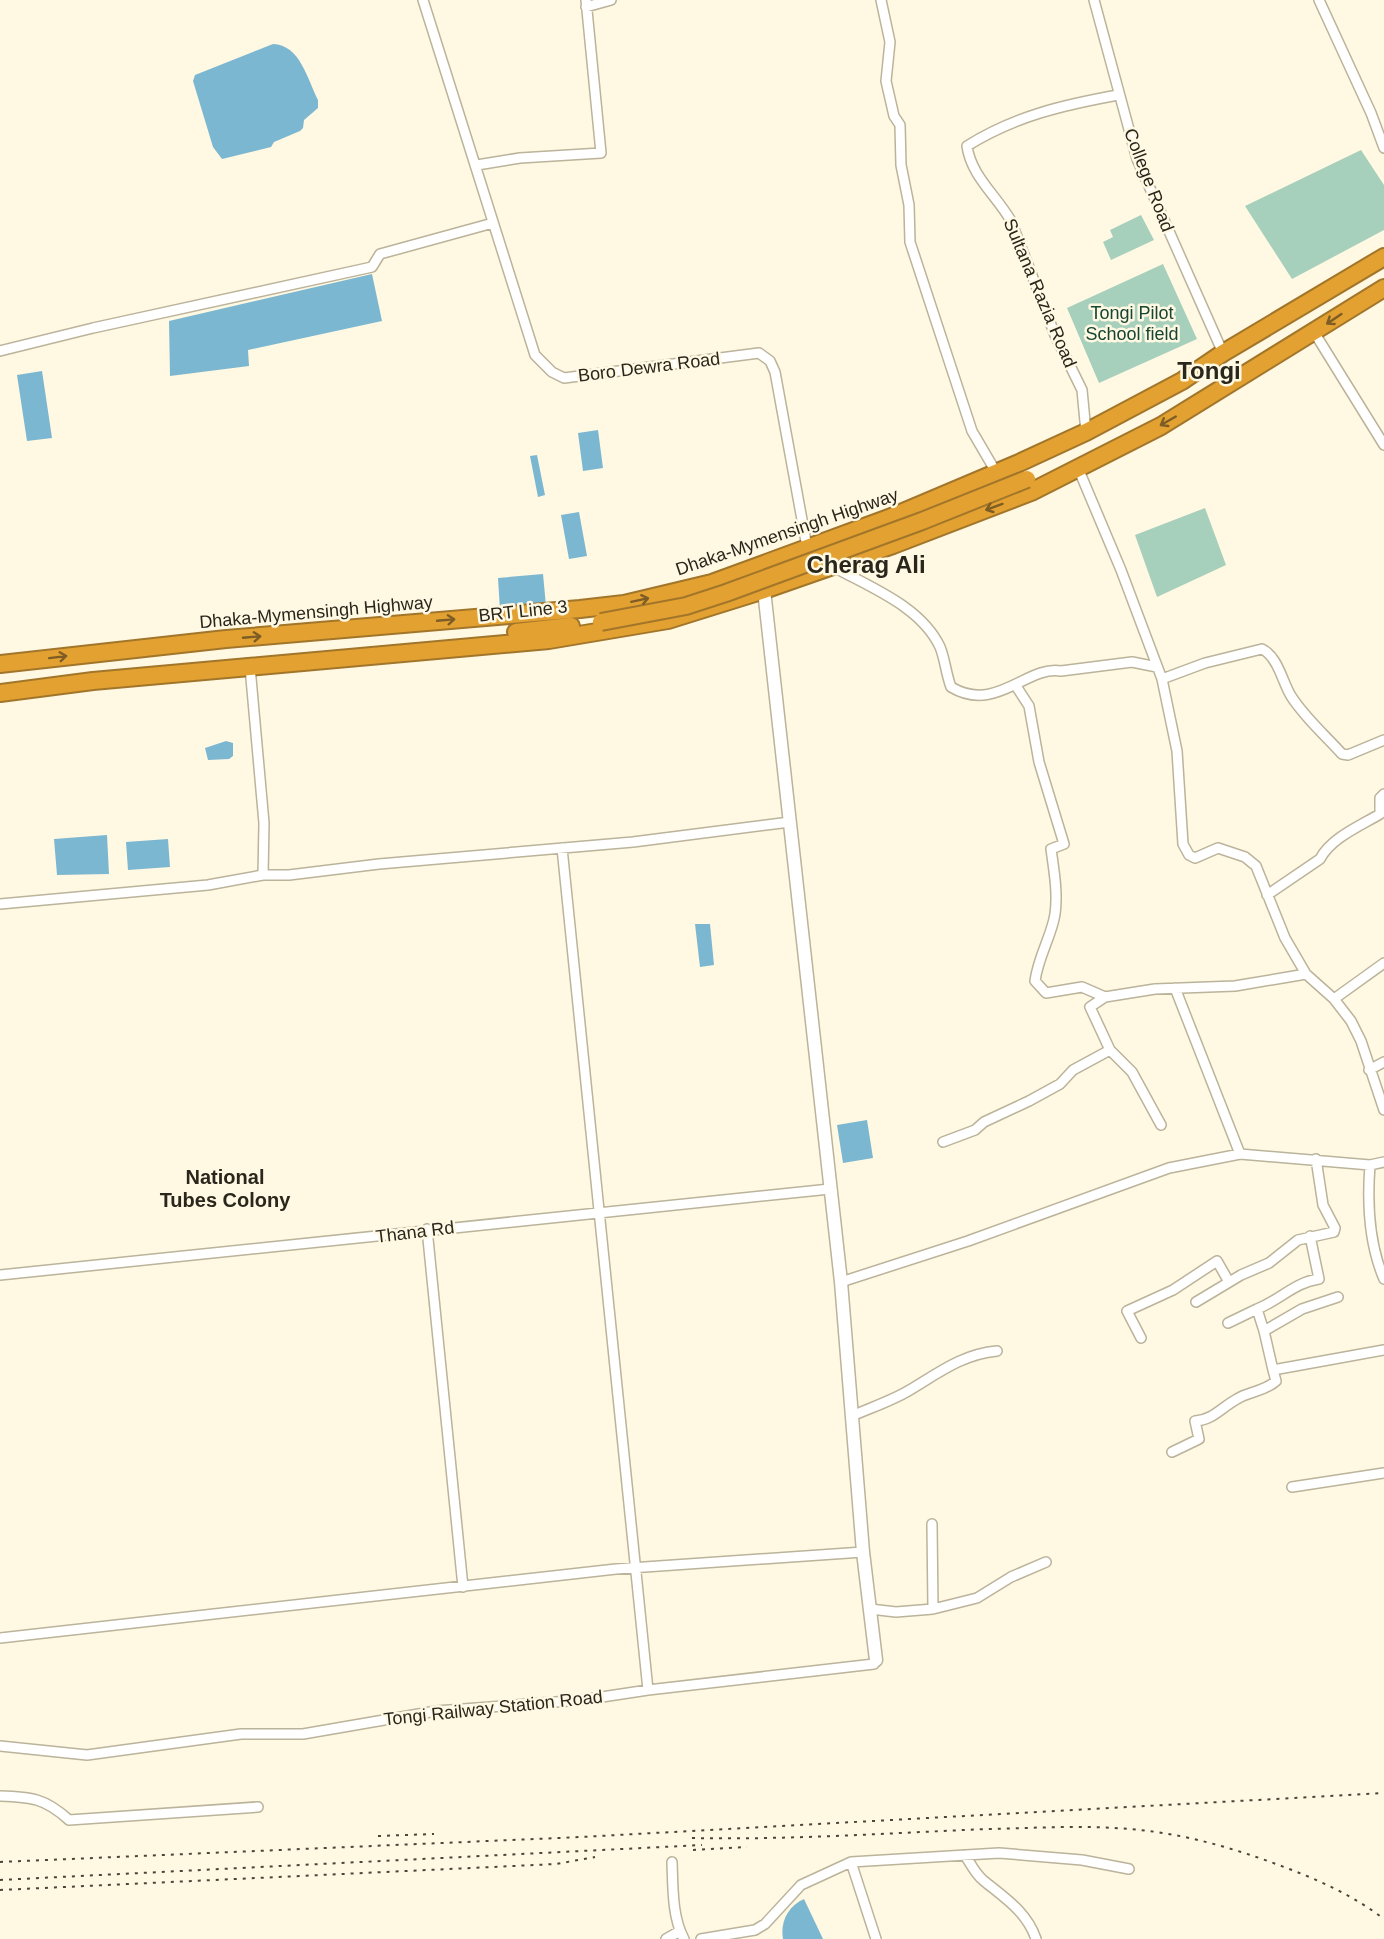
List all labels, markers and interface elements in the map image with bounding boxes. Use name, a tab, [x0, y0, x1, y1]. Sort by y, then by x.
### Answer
street label: College Road	[1120, 125, 1178, 235]
street label: Sultana Razia Road	[1000, 215, 1080, 371]
park label: Tongi Pilot School field	[1085, 303, 1179, 344]
one-way arrow	[1326, 313, 1343, 325]
street label: Boro Dewra Road	[577, 348, 721, 386]
district label: Tongi	[1177, 357, 1241, 384]
one-way arrow	[1160, 416, 1177, 428]
street label: Dhaka-Mymensingh Highway	[673, 484, 901, 580]
one-way arrow	[985, 503, 1003, 514]
district label: Cherag Ali	[806, 551, 926, 578]
street label: Dhaka-Mymensingh Highway	[199, 592, 433, 632]
one-way arrow	[630, 594, 649, 605]
street label: BRT Line 3	[477, 596, 569, 626]
one-way arrow	[436, 614, 456, 625]
one-way arrow	[242, 631, 261, 642]
one-way arrow	[48, 651, 67, 662]
district label: National Tubes Colony	[160, 1166, 291, 1211]
street label: Thana Rd	[375, 1217, 455, 1247]
street label: Tongi Railway Station Road	[382, 1687, 604, 1729]

